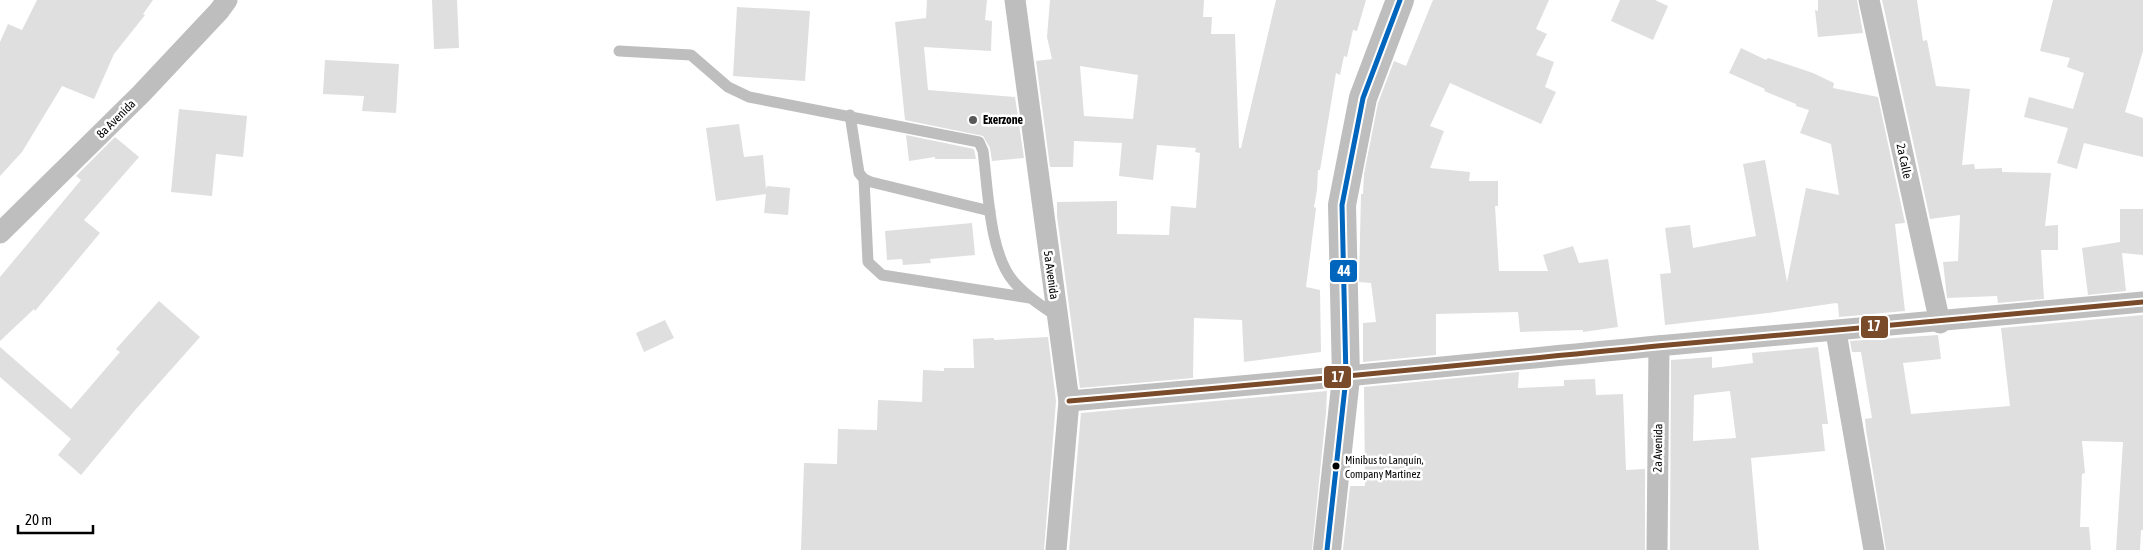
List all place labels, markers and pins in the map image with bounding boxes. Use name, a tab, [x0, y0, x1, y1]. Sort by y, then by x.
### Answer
place label: Exerzone	[983, 113, 1023, 127]
marker: Exerzone	[967, 114, 979, 126]
place label: Minibus to Lanquín, Company Martinez	[1345, 454, 1424, 480]
marker: Minibus to Lanquín, Company Martinez	[1331, 461, 1341, 471]

